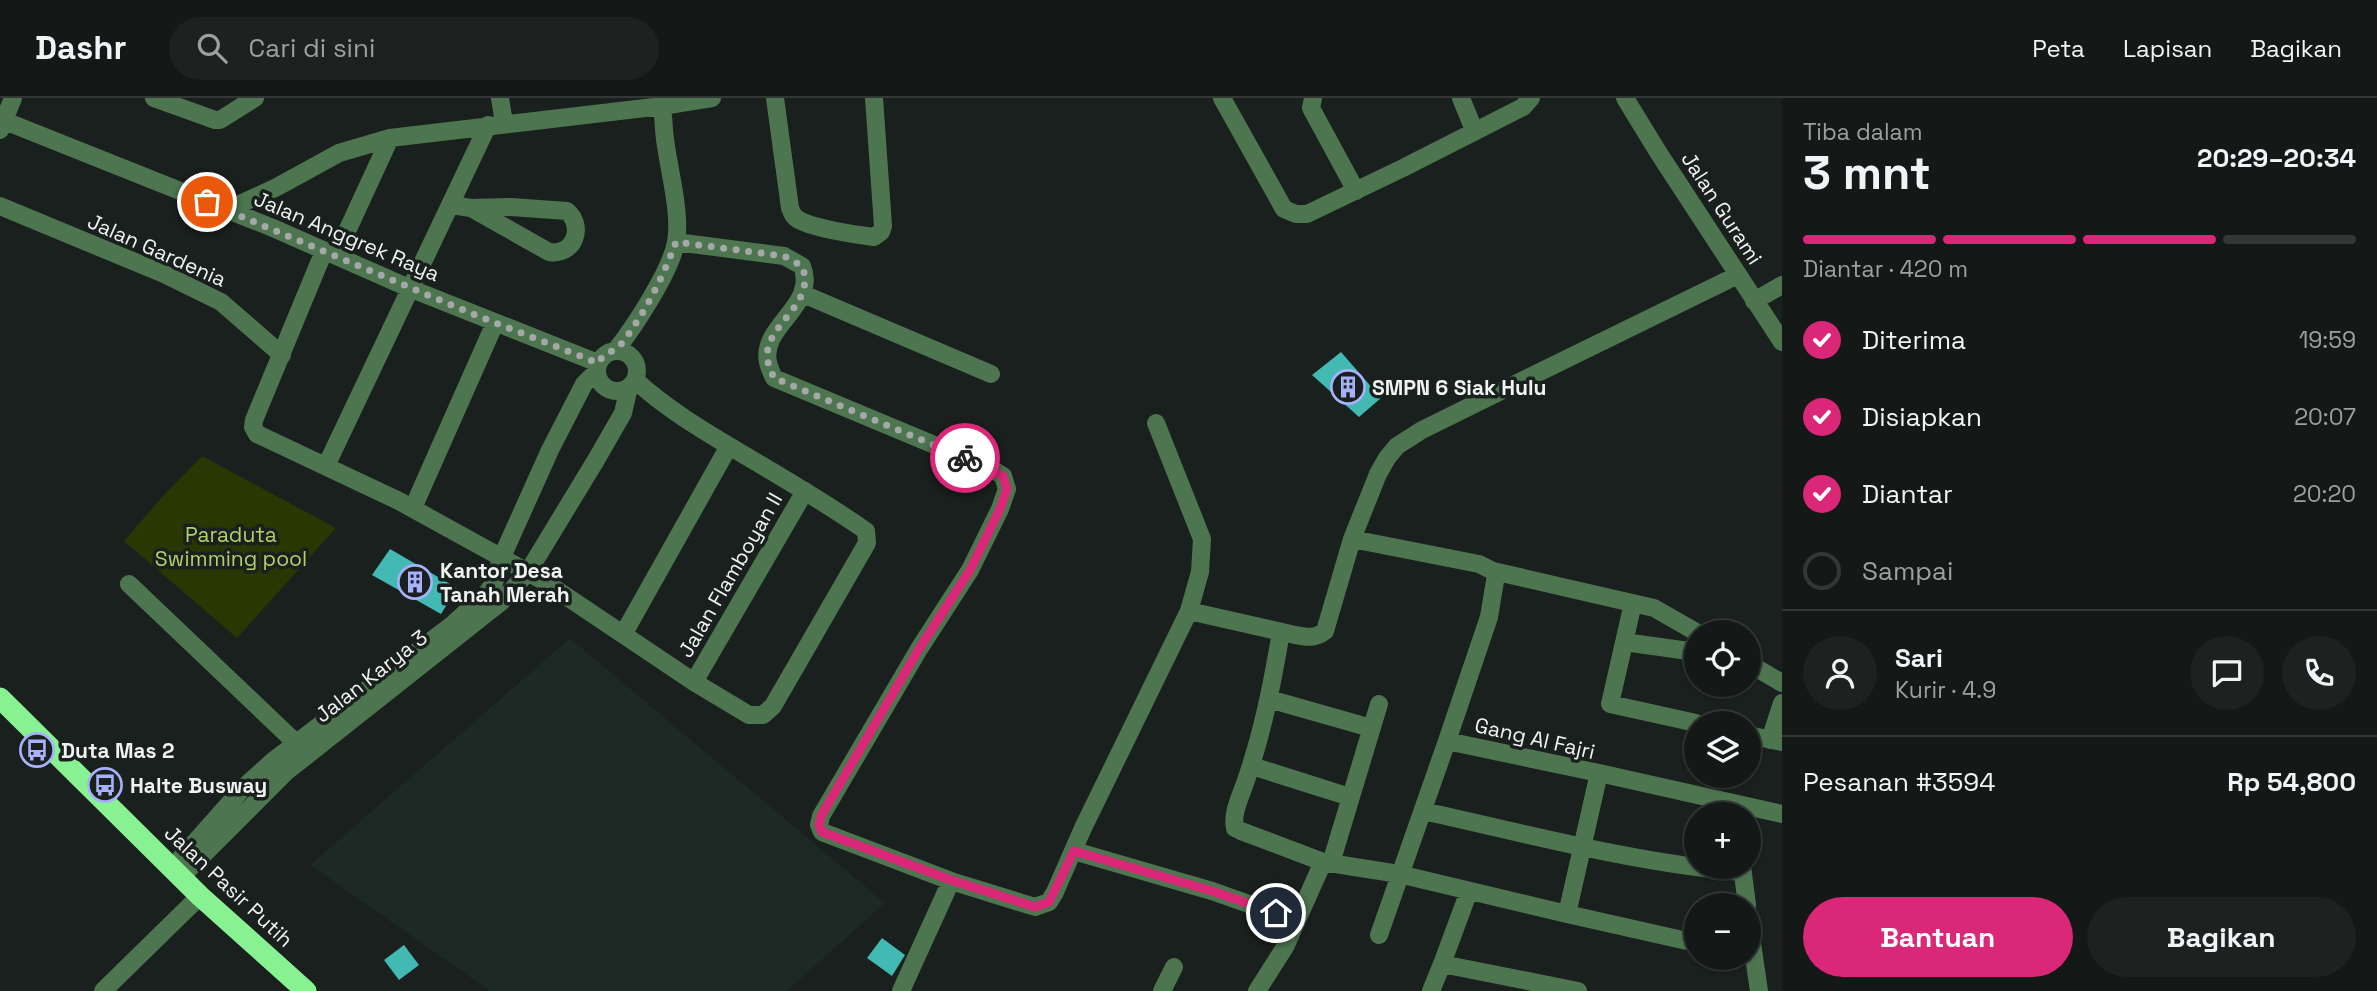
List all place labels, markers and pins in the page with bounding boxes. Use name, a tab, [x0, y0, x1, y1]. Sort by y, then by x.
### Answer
pin	[177, 172, 237, 232]
building icon: SMPN 6 Siak Hulu	[1329, 368, 1367, 406]
place label: SMPN 6 Siak Hulu	[1372, 374, 1547, 401]
place label: Kantor Desa Tanah Merah	[440, 557, 570, 608]
building icon: Kantor Desa Tanah Merah	[396, 563, 434, 601]
bus stop icon: Duta Mas 2	[18, 731, 56, 769]
place label: Duta Mas 2	[61, 737, 174, 764]
bus stop icon: Halte Busway	[86, 766, 124, 804]
place label: Halte Busway	[130, 772, 267, 799]
pin	[1246, 883, 1306, 943]

